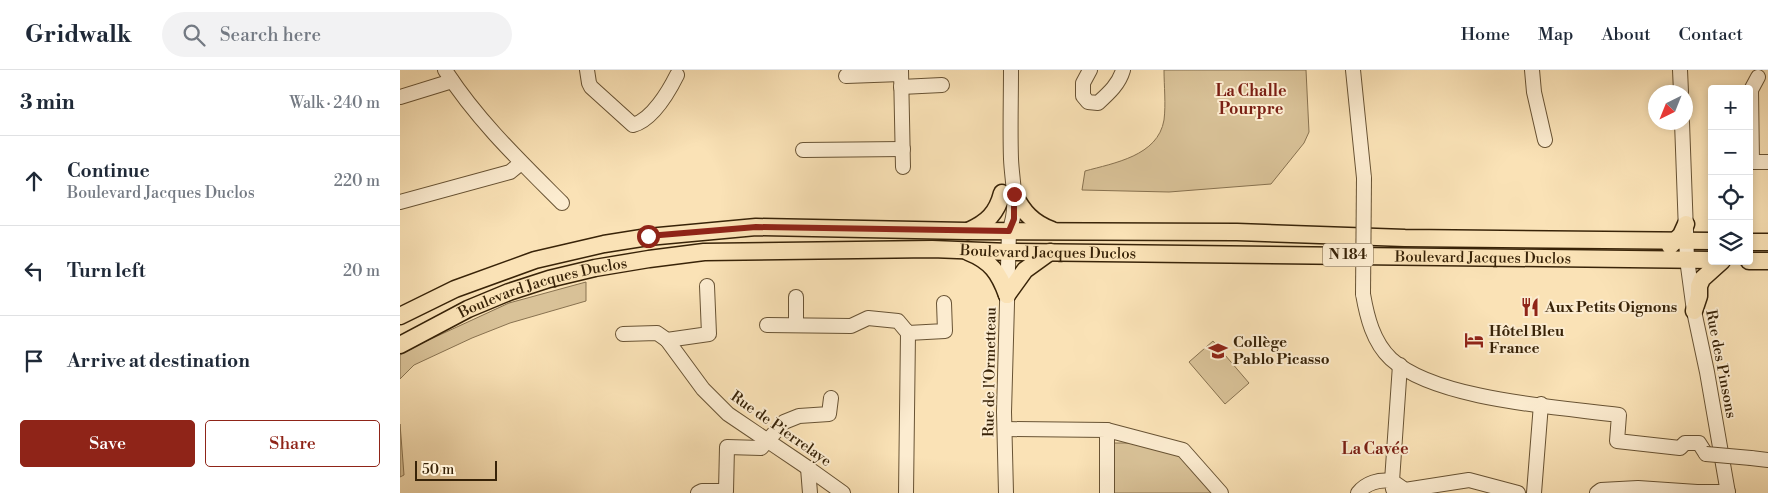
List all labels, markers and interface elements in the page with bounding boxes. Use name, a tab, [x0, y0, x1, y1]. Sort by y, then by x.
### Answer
search box	[162, 12, 512, 57]
text: Gridwalk	[25, 20, 132, 50]
icon: search	[180, 21, 208, 49]
text: Search here	[220, 23, 321, 47]
text: Home	[1461, 23, 1510, 46]
text: Map	[1538, 23, 1574, 46]
text: About	[1602, 23, 1651, 46]
text: Contact	[1679, 23, 1743, 46]
district label: La Challe Pourpre	[1215, 81, 1287, 119]
north arrow	[1648, 85, 1693, 130]
map controls	[1708, 85, 1753, 265]
button: +	[1708, 85, 1753, 130]
text: 3 min	[20, 90, 75, 116]
text: Walk · 240 m	[289, 93, 380, 113]
button: −	[1708, 130, 1753, 175]
text: Continue	[67, 159, 150, 183]
icon: ahead	[20, 167, 48, 195]
text: 220 m	[334, 171, 380, 191]
button: locate	[1708, 175, 1753, 220]
text: Boulevard Jacques Duclos	[67, 183, 255, 203]
route end	[1003, 183, 1026, 206]
button: layers	[1708, 220, 1753, 265]
route start	[637, 225, 660, 248]
street label: Boulevard Jacques Duclos	[959, 241, 1136, 263]
road number: N 184	[1323, 244, 1373, 266]
street label: Boulevard Jacques Duclos	[1394, 247, 1571, 268]
street label: Boulevard Jacques Duclos	[454, 253, 629, 323]
icon: left	[20, 257, 48, 285]
text: Turn left	[67, 259, 146, 283]
text: 20 m	[343, 261, 380, 281]
restaurant icon: Aux Petits Oignons	[1519, 296, 1541, 318]
place label: Aux Petits Oignons	[1544, 298, 1677, 317]
street label: Rue de l'Ormetteau	[979, 306, 1001, 437]
street label: Rue des Pinsons	[1701, 308, 1741, 420]
place label: Hôtel Bleu France	[1489, 322, 1565, 358]
hotel icon: Hôtel Bleu France	[1463, 329, 1485, 351]
place label: Collège Pablo Picasso	[1233, 333, 1330, 369]
school or university icon: Collège Pablo Picasso	[1207, 340, 1229, 362]
icon: arrive	[20, 347, 48, 375]
text: Arrive at destination	[67, 349, 250, 373]
street label: Rue de Pierrelaye	[727, 387, 835, 471]
button: Save	[20, 420, 195, 467]
button: Share	[205, 420, 380, 467]
district label: La Cavée	[1342, 439, 1409, 459]
scale bar	[415, 458, 498, 481]
text: 50 m	[422, 461, 454, 479]

